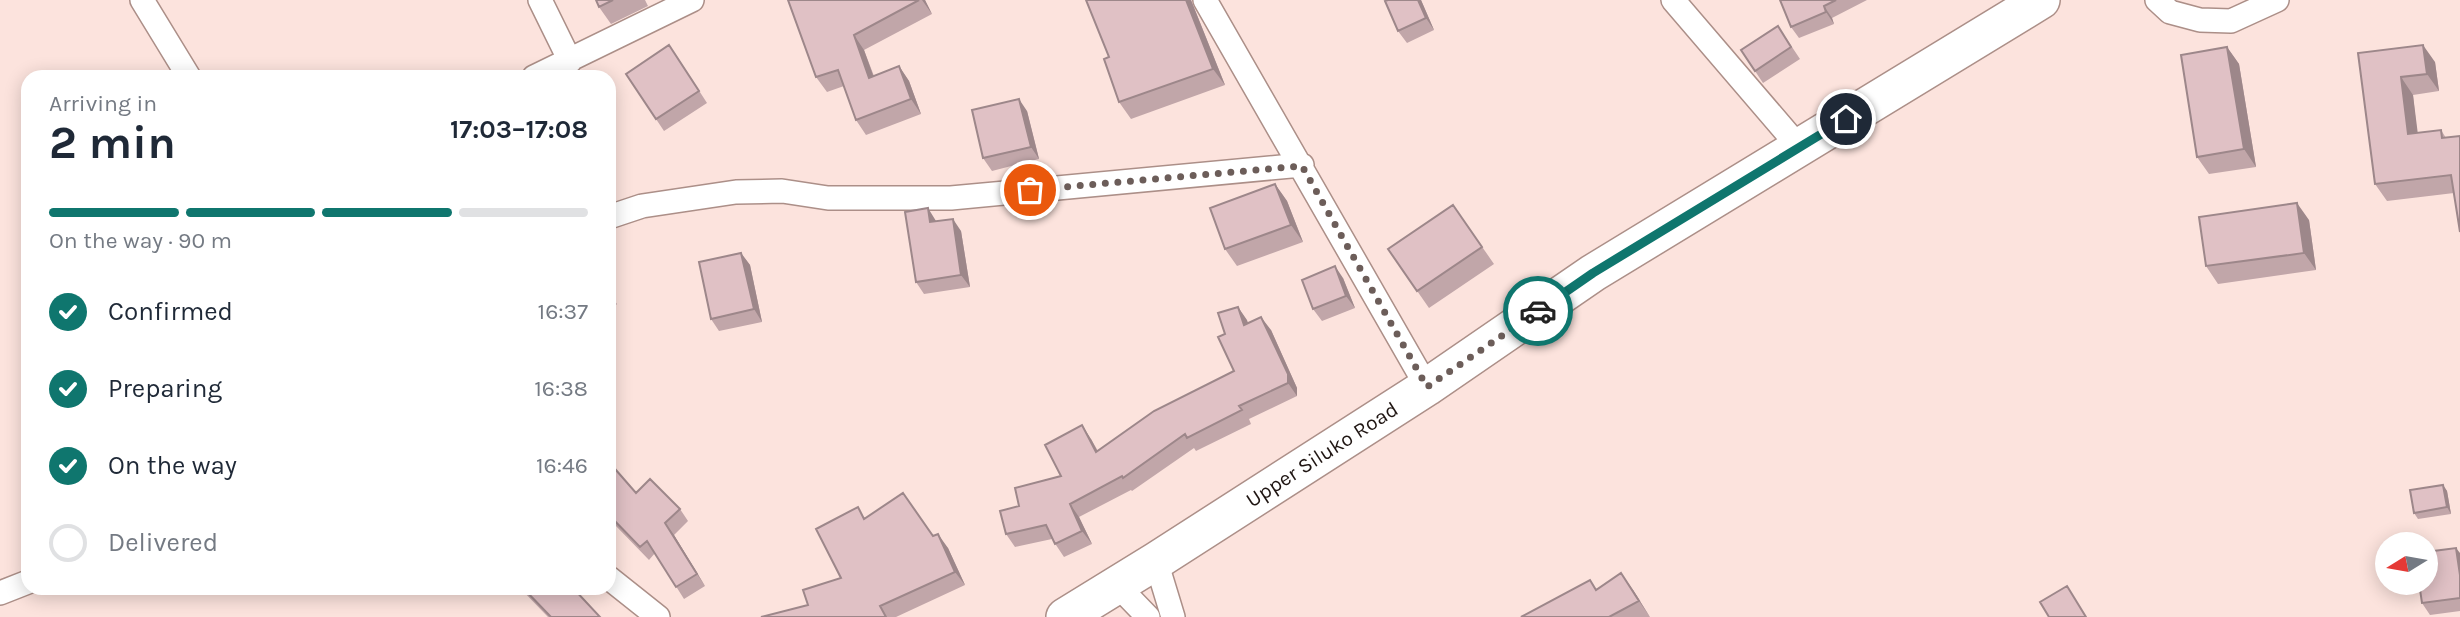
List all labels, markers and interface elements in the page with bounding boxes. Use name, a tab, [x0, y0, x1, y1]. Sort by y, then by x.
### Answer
pin	[1816, 89, 1876, 149]
text: Arriving in	[49, 90, 157, 117]
icon: home	[1827, 100, 1865, 138]
text: 17:03–17:08	[450, 114, 588, 145]
text: 2 min	[49, 116, 176, 170]
pin	[1000, 160, 1060, 220]
icon: bag	[1011, 171, 1049, 209]
text: On the way · 90 m	[49, 227, 232, 254]
courier	[1503, 276, 1573, 346]
icon: car	[1519, 292, 1557, 330]
icon: check	[49, 293, 87, 331]
text: Confirmed	[108, 296, 233, 327]
text: 16:37	[538, 298, 588, 325]
icon: check	[49, 370, 87, 408]
text: Preparing	[108, 373, 222, 404]
text: 16:38	[534, 375, 588, 402]
street label: Upper Siluko Road	[1241, 397, 1402, 512]
icon: check	[49, 447, 87, 485]
text: On the way	[108, 450, 237, 481]
text: 16:46	[536, 452, 588, 479]
text: Delivered	[108, 527, 218, 558]
north arrow	[2375, 532, 2438, 595]
map controls	[2375, 532, 2438, 595]

